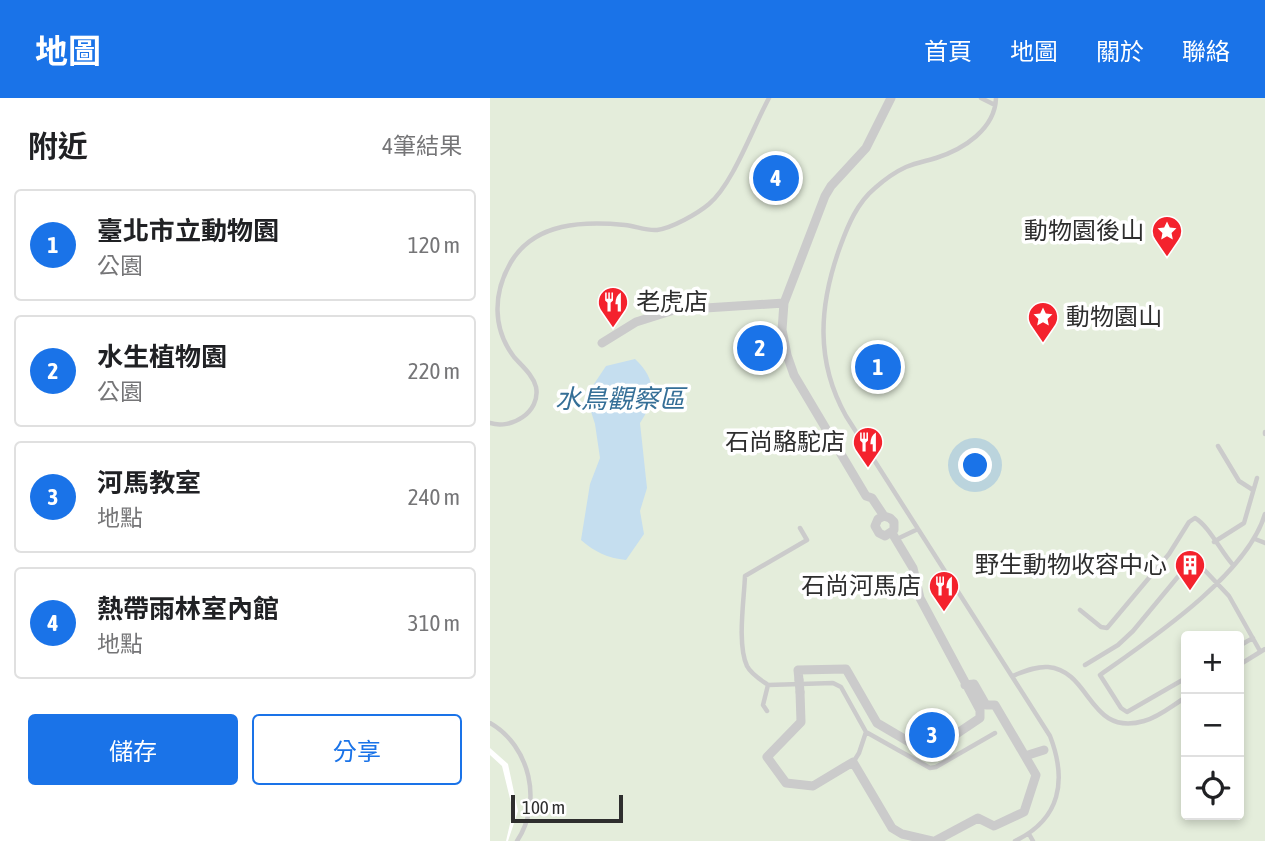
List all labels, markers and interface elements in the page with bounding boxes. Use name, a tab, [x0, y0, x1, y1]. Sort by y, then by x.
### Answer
text: 地圖	[35, 32, 101, 70]
text: 首頁	[924, 38, 972, 65]
text: 地圖	[1010, 38, 1058, 65]
text: 關於	[1096, 38, 1144, 65]
text: 聯絡	[1182, 38, 1230, 65]
text: 附近	[28, 129, 88, 163]
text: 4筆結果	[382, 133, 462, 159]
pin: 4	[753, 152, 799, 204]
place icon: 動物園後山	[1150, 214, 1184, 258]
text: 臺北市立動物園	[97, 216, 279, 246]
place label: 動物園後山	[1024, 217, 1144, 244]
text: 1	[48, 232, 58, 258]
text: 120 m	[408, 232, 460, 258]
text: 公園	[97, 253, 143, 279]
restaurant icon: 老虎店	[596, 285, 630, 329]
place label: 老虎店	[636, 288, 708, 315]
place icon: 動物園山	[1026, 300, 1060, 344]
place label: 動物園山	[1066, 303, 1162, 330]
pin: 2	[737, 322, 783, 374]
pin: 1	[855, 341, 901, 393]
text: 水生植物園	[97, 342, 227, 372]
text: 2	[48, 358, 58, 384]
text: 220 m	[408, 358, 460, 384]
text: 公園	[97, 379, 143, 405]
water label: 水鳥觀察區	[555, 384, 688, 414]
restaurant icon: 石尚駱駝店	[851, 425, 885, 469]
place label: 石尚駱駝店	[725, 428, 845, 455]
your location	[958, 448, 992, 482]
text: 河馬教室	[97, 468, 201, 498]
text: 3	[48, 484, 58, 510]
text: 240 m	[408, 484, 460, 510]
text: 地點	[97, 505, 143, 531]
building icon: 野生動物收容中心	[1173, 548, 1207, 592]
place label: 野生動物收容中心	[975, 551, 1167, 578]
restaurant icon: 石尚河馬店	[927, 569, 961, 613]
place label: 石尚河馬店	[801, 572, 921, 599]
text: 熱帶雨林室內館	[97, 594, 279, 624]
text: 4	[48, 610, 58, 636]
text: 310 m	[408, 610, 460, 636]
text: 地點	[97, 631, 143, 657]
map controls	[1181, 631, 1244, 820]
button: +	[1181, 631, 1244, 694]
button: −	[1181, 694, 1244, 757]
pin: 3	[909, 709, 955, 761]
button: 儲存	[28, 714, 238, 785]
button: 分享	[252, 714, 462, 785]
button: locate	[1181, 757, 1244, 820]
scale bar	[511, 792, 623, 824]
text: 100 m	[522, 796, 565, 818]

